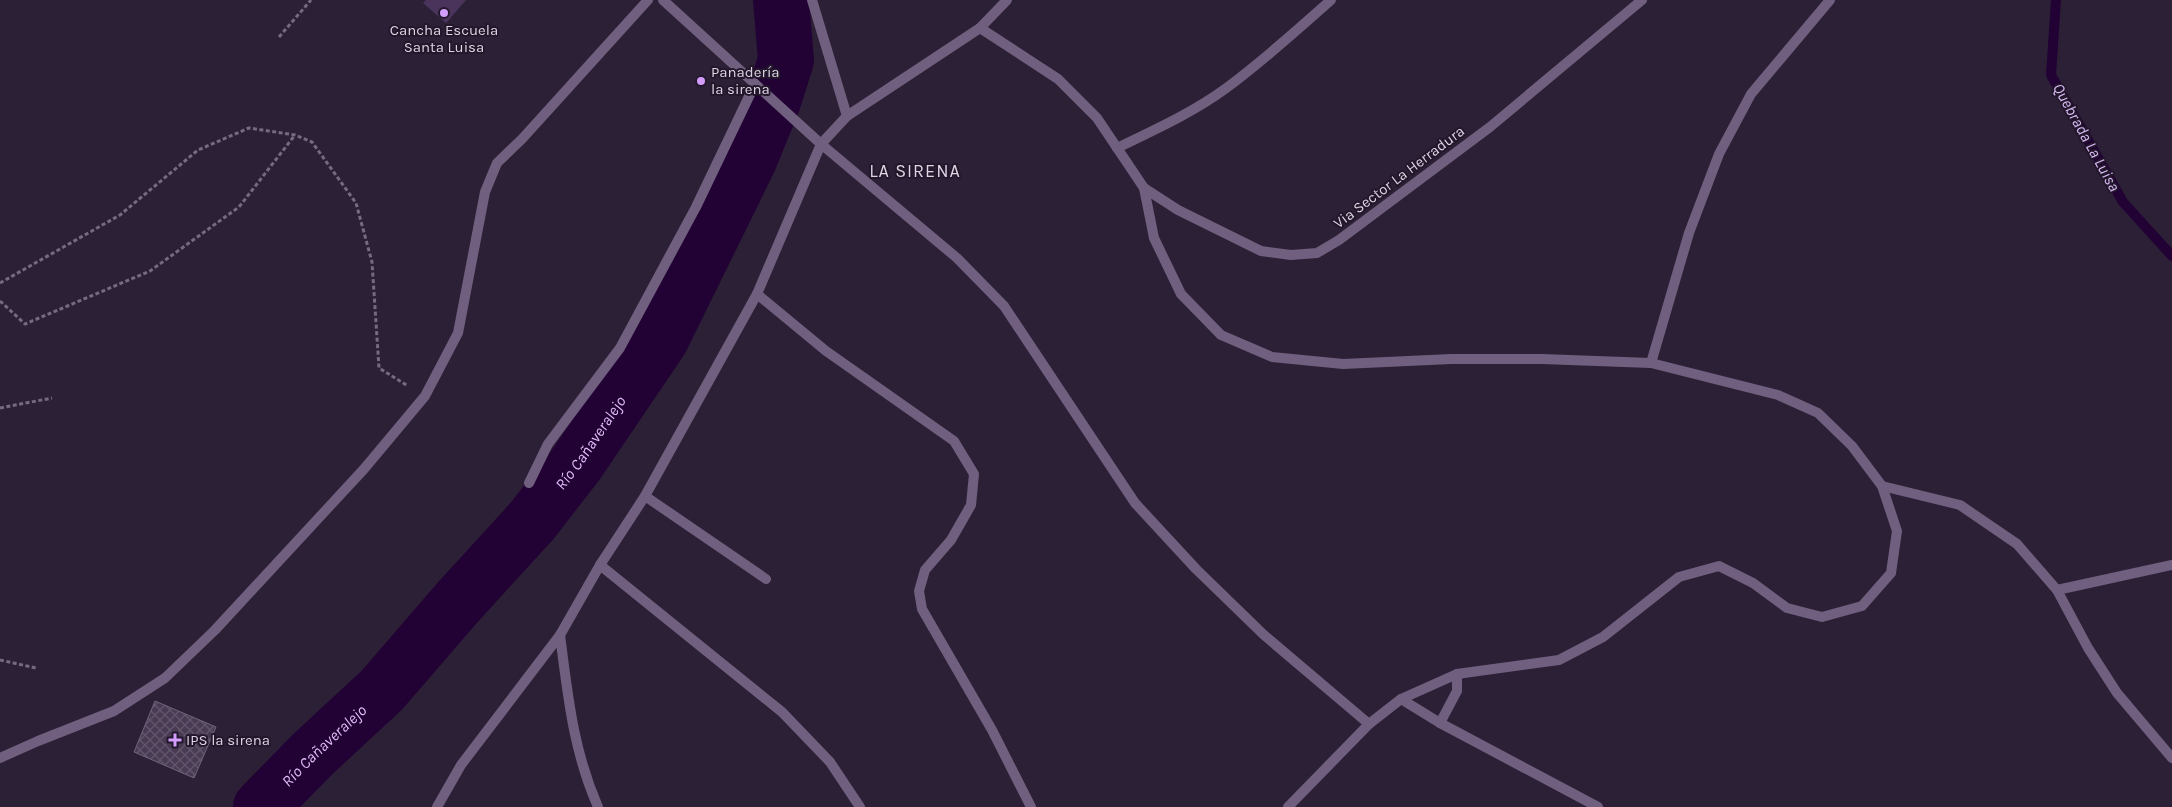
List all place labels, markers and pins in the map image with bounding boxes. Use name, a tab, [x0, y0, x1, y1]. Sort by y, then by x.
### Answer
marker: Cancha Escuela Santa Luisa	[438, 7, 450, 19]
place label: Cancha Escuela Santa Luisa	[390, 21, 498, 56]
place label: Panadería la sirena	[711, 63, 780, 98]
marker: Panadería la sirena	[695, 75, 707, 87]
place label: IPS la sirena	[186, 731, 270, 749]
marker: IPS la sirena	[168, 733, 182, 747]

